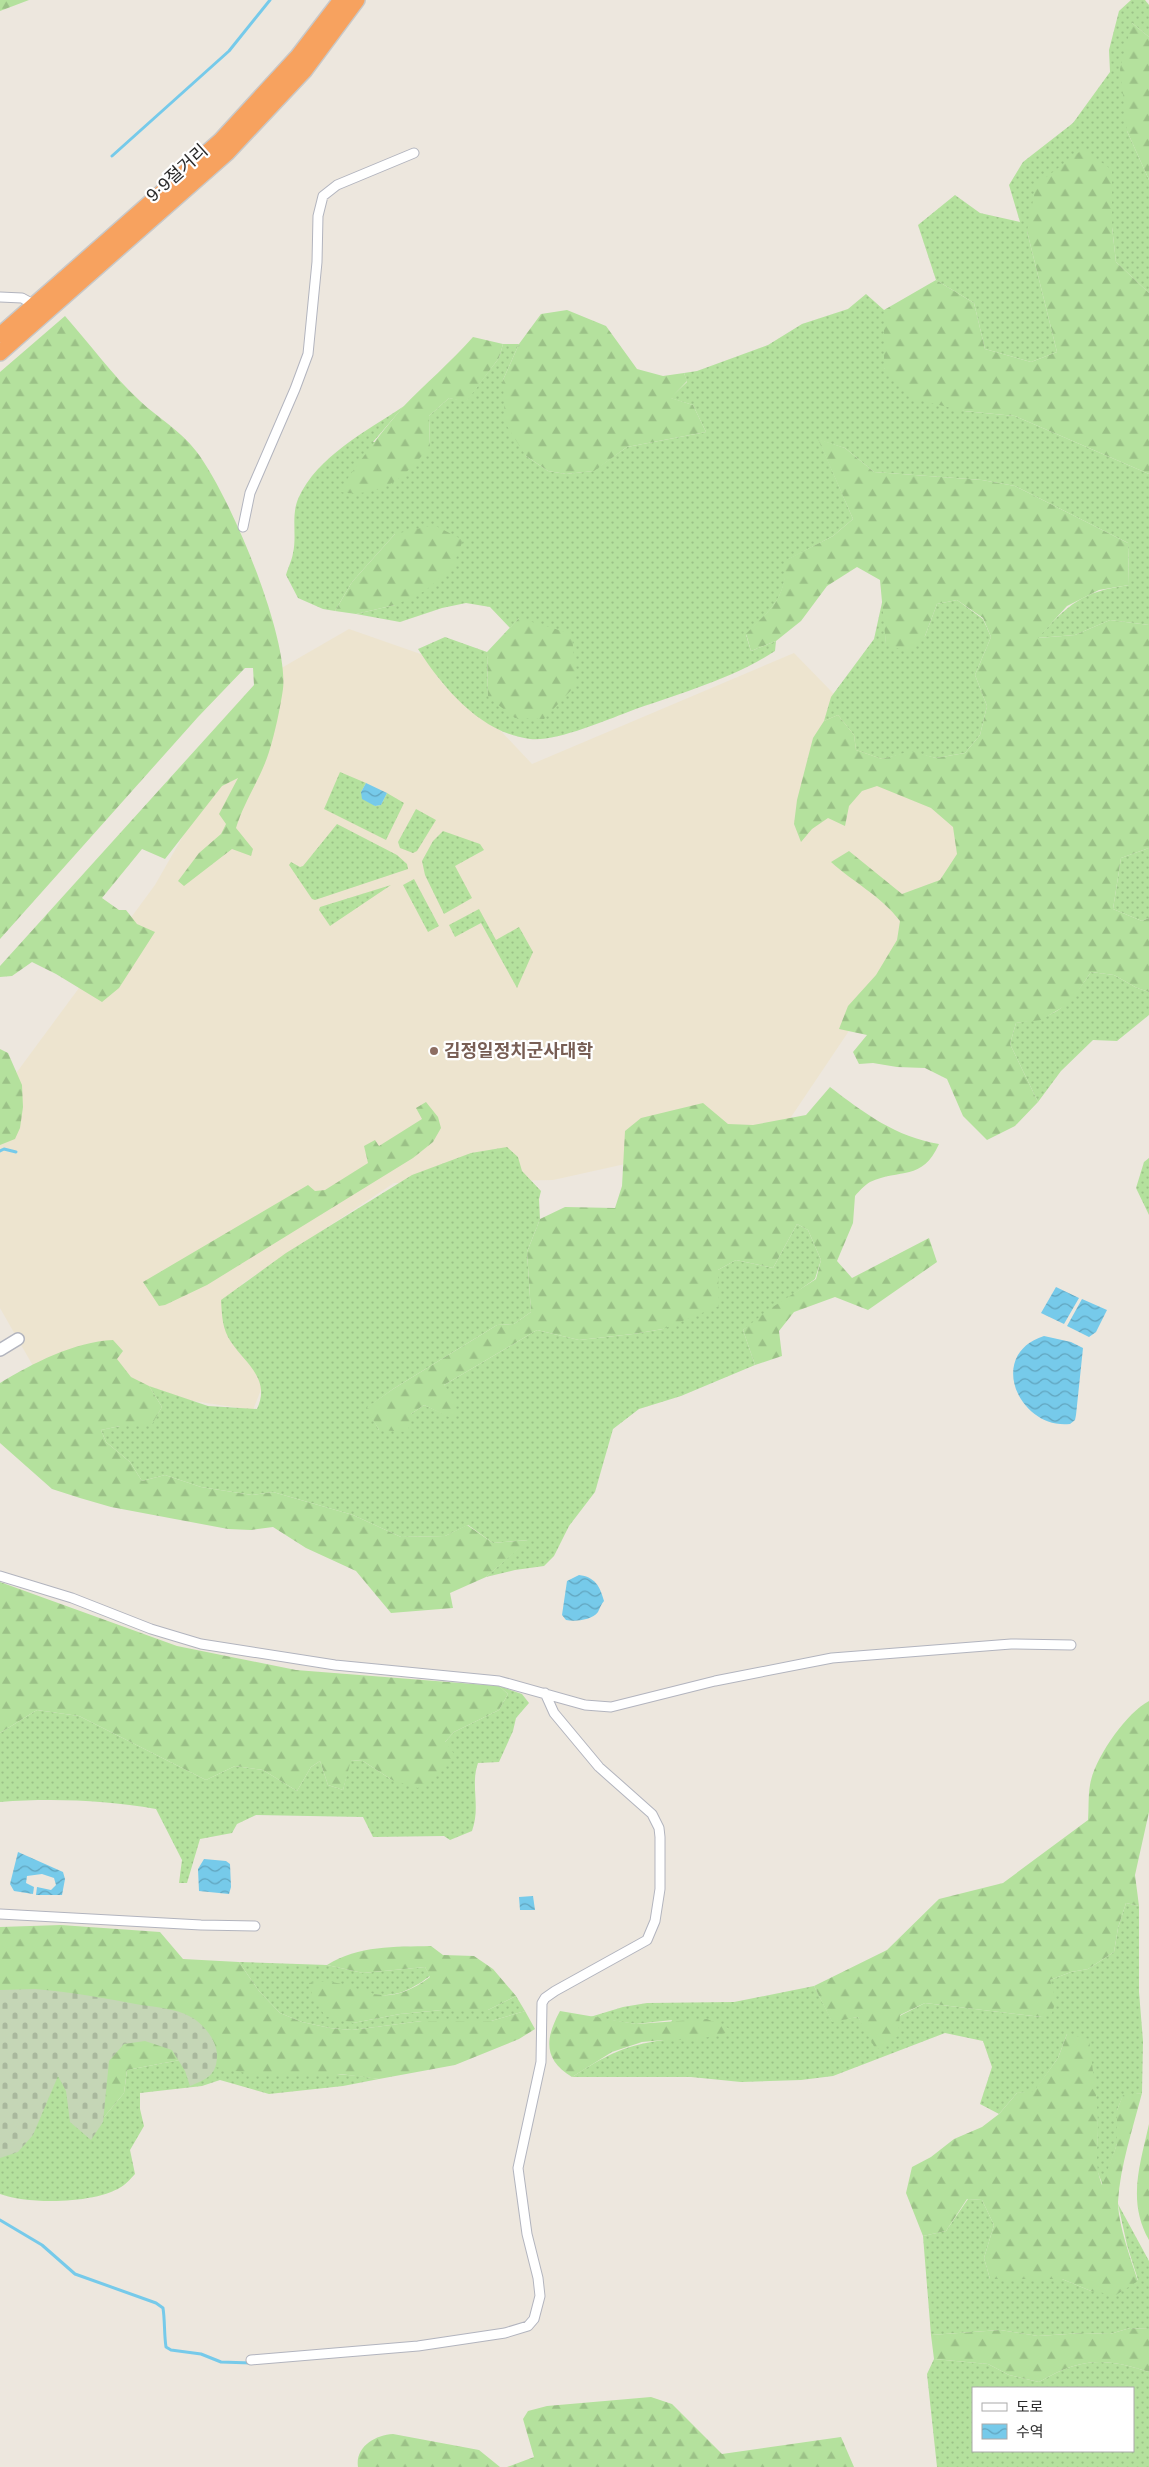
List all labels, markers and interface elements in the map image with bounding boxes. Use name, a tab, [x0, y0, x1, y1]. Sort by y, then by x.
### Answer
street label: 9·9절거리	[142, 140, 212, 206]
place label: 김정일정치군사대학	[444, 1041, 593, 1061]
marker: 김정일정치군사대학	[428, 1045, 440, 1057]
legend	[972, 2387, 1134, 2452]
text: 도로	[1016, 2398, 1044, 2415]
text: 수역	[1016, 2423, 1044, 2440]

